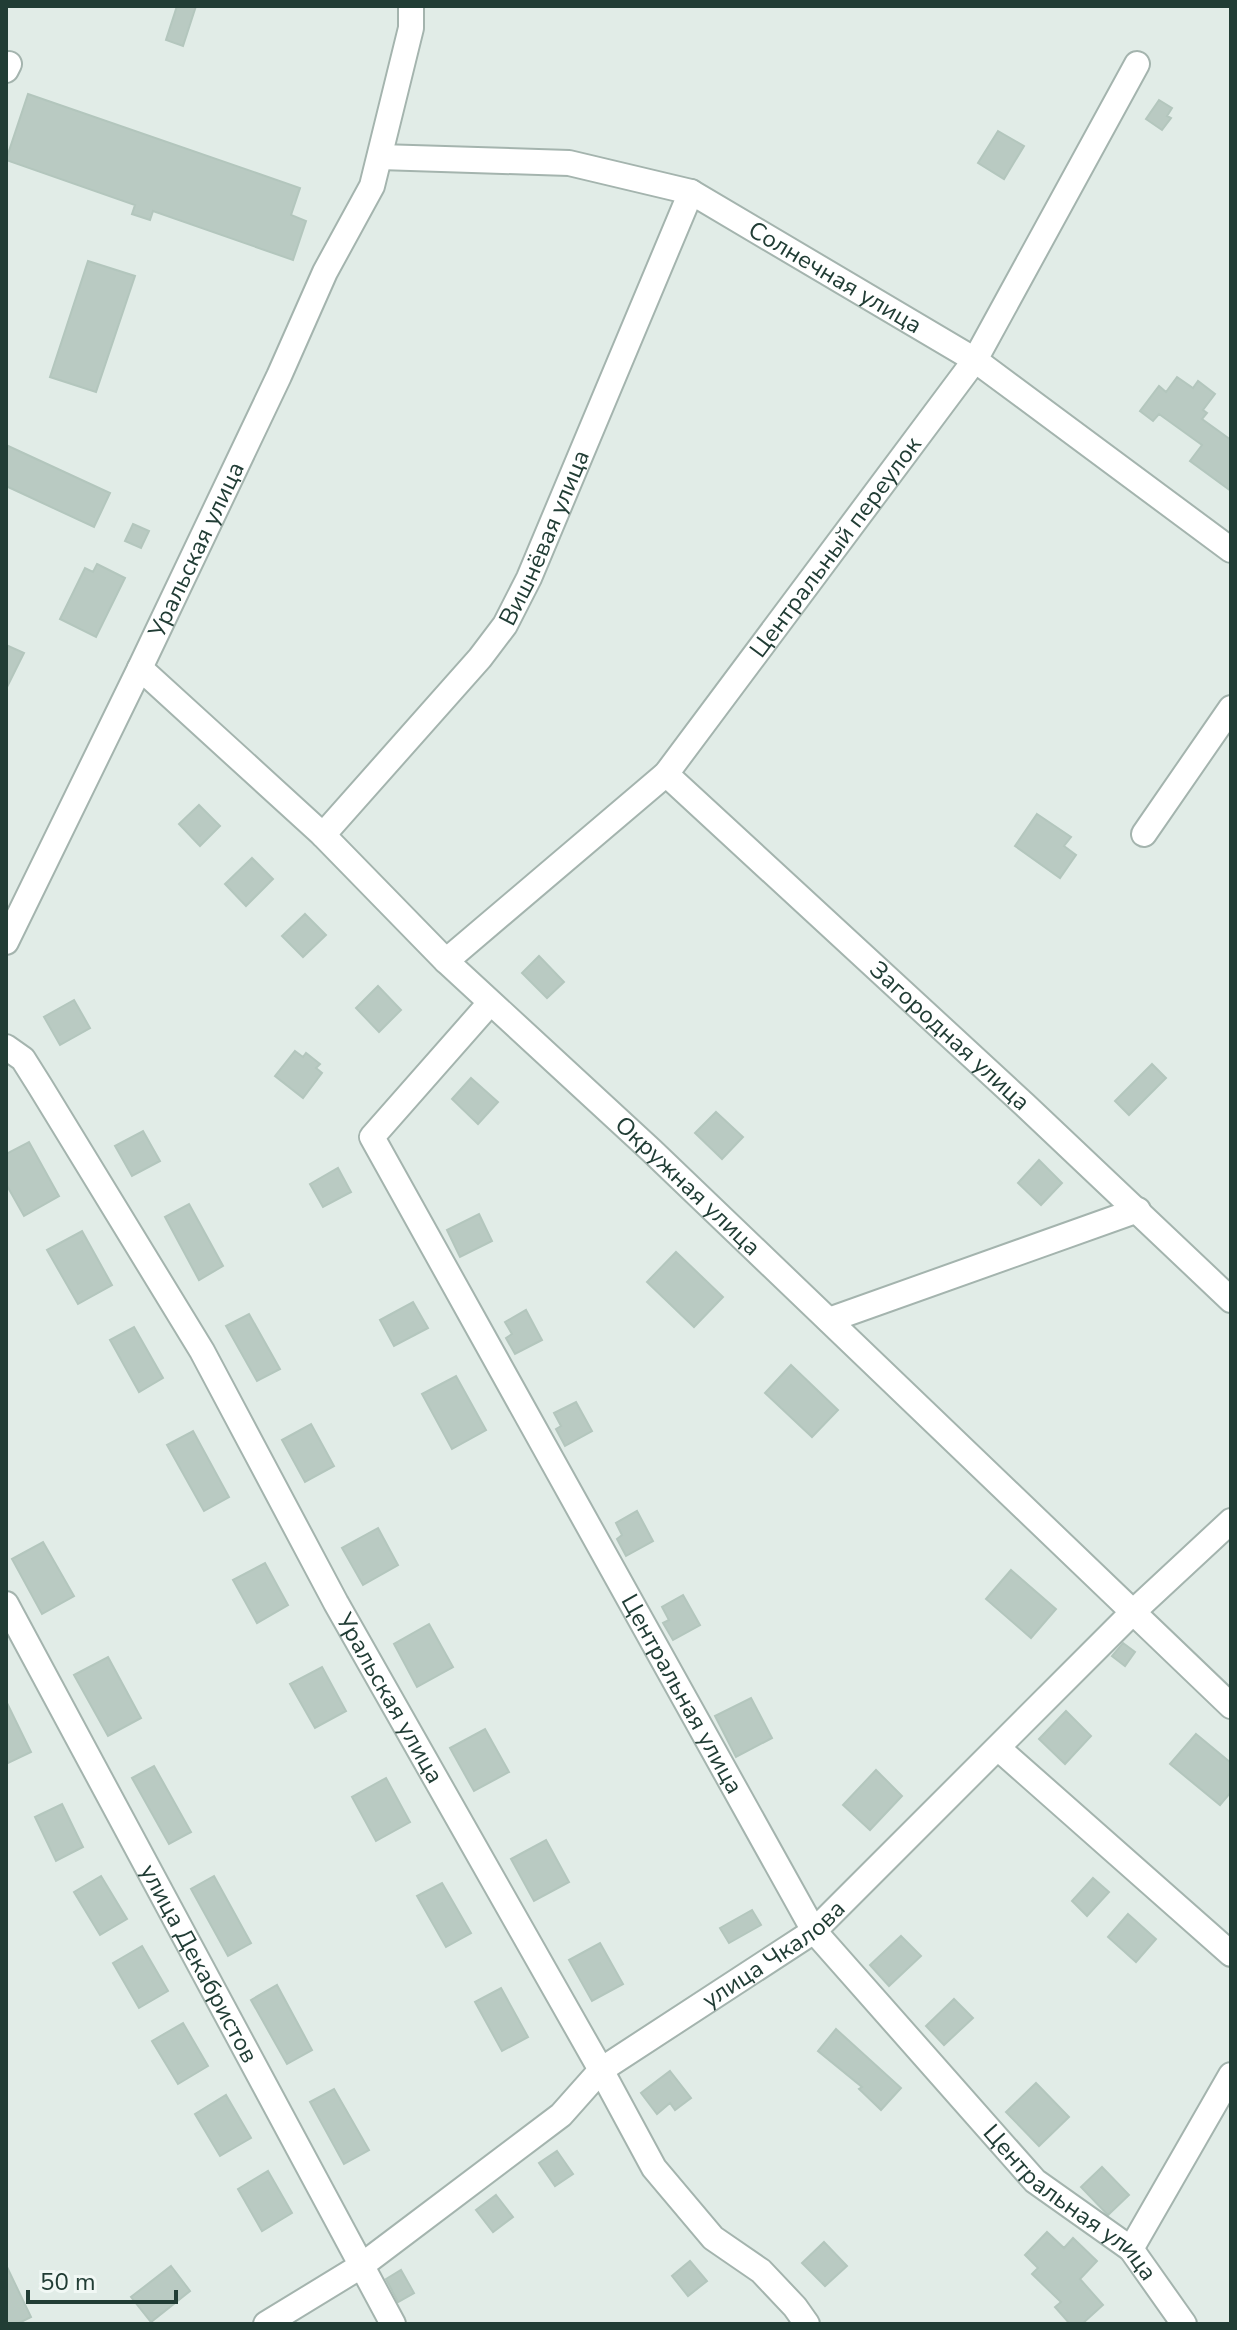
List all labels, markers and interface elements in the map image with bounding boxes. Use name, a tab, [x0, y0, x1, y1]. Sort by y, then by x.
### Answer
street label: Солнечная улица	[742, 213, 928, 341]
street label: Центральный переулок	[742, 430, 929, 664]
street label: Вишнёвая улица	[491, 445, 597, 631]
street label: Уральская улица	[140, 457, 252, 644]
street label: Загородная улица	[863, 954, 1037, 1118]
street label: Окружная улица	[608, 1109, 768, 1263]
street label: Центральная улица	[614, 1588, 750, 1799]
street label: Уральская улица	[328, 1606, 451, 1789]
street label: улица Декабристов	[133, 1858, 266, 2068]
street label: улица Чкалова	[696, 1893, 852, 2016]
street label: Центральная улица	[976, 2117, 1164, 2287]
scale bar	[28, 2254, 176, 2304]
text: 50 m	[40, 2266, 96, 2298]

